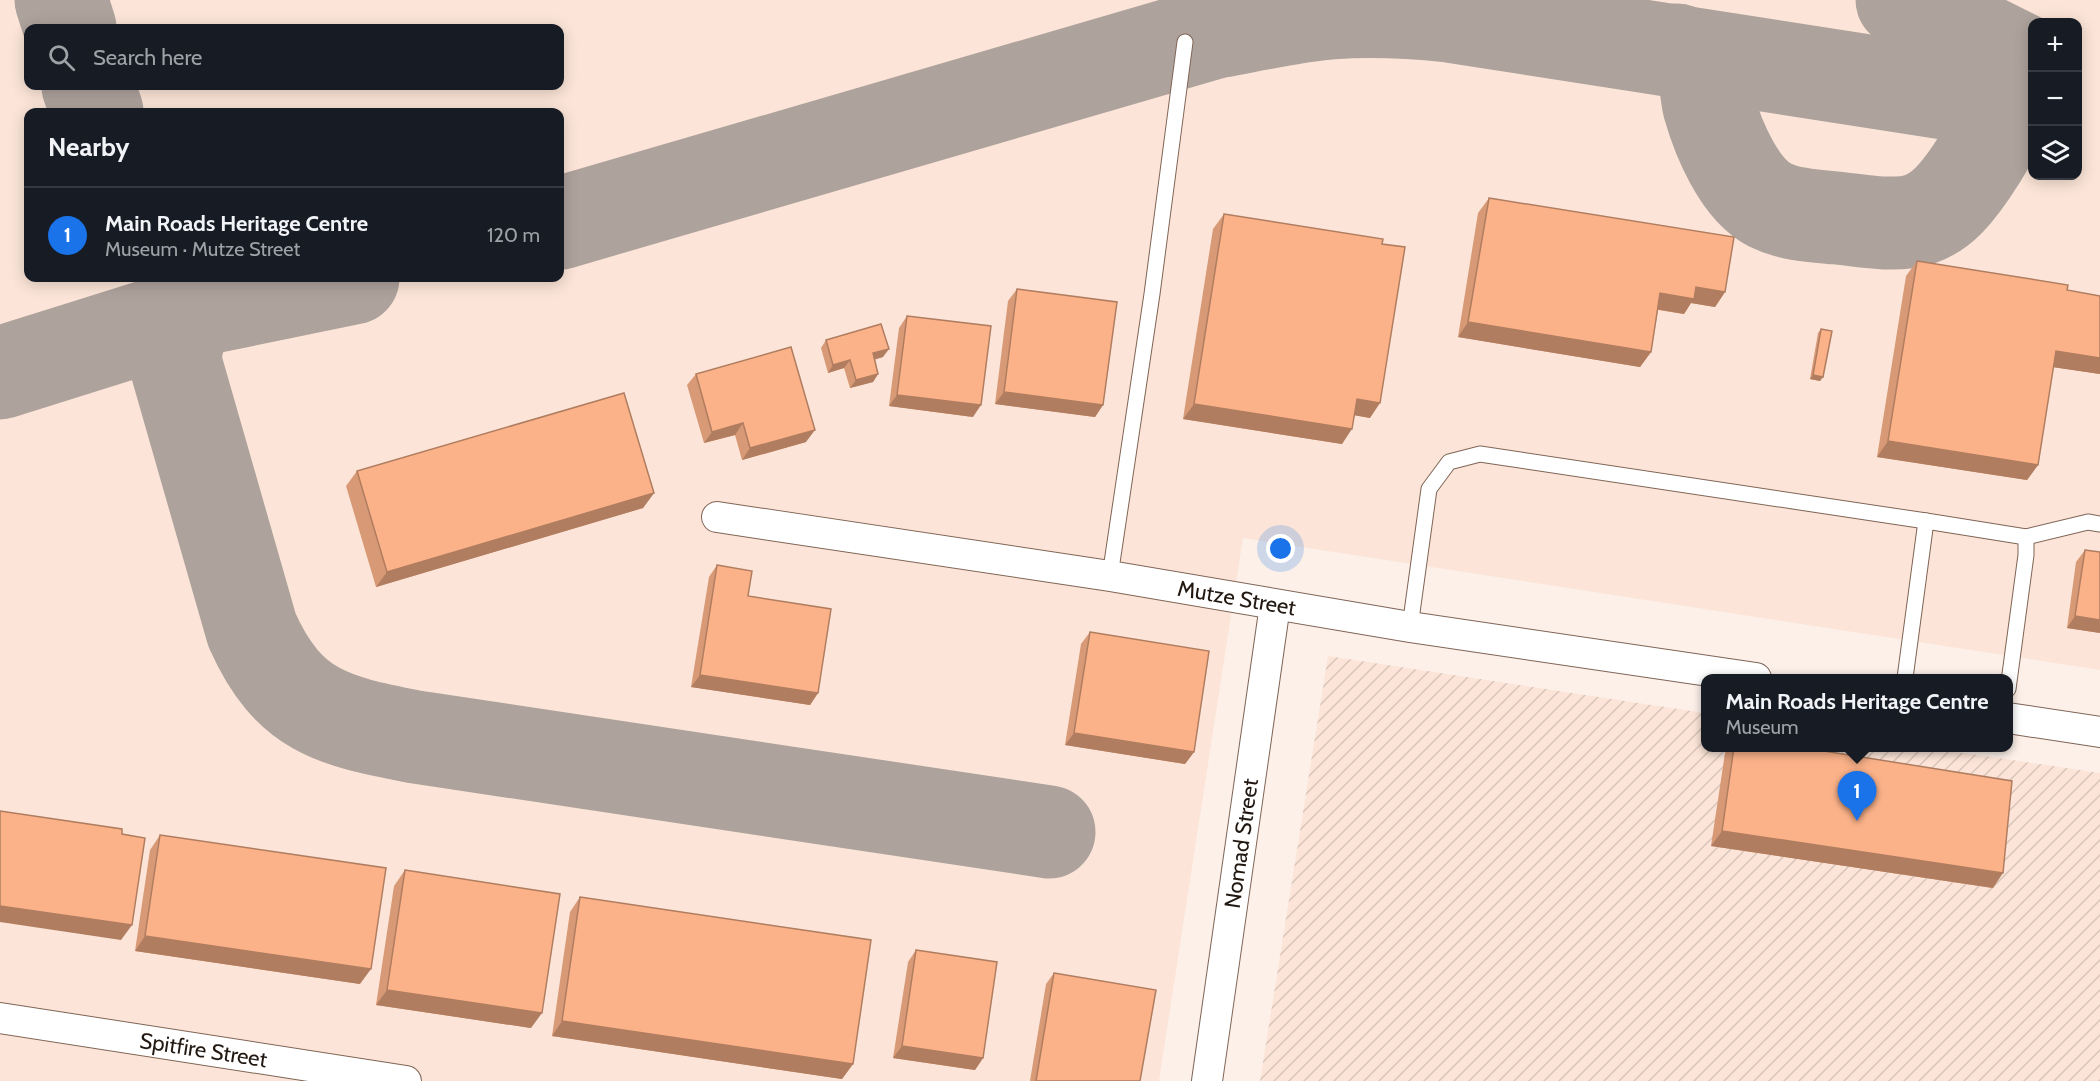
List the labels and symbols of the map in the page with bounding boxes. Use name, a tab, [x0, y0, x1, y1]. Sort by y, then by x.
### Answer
your location	[1266, 534, 1295, 563]
street label: Mutze Street	[1176, 575, 1298, 621]
pin: 1	[1838, 772, 1876, 821]
street label: Nomad Street	[1219, 776, 1264, 910]
street label: Spitfire Street	[138, 1027, 270, 1073]

